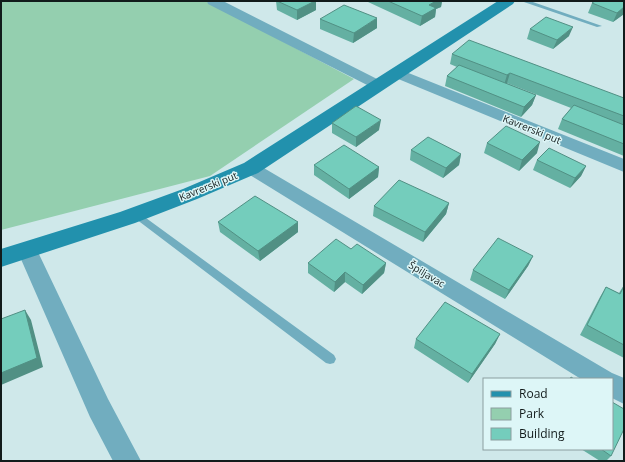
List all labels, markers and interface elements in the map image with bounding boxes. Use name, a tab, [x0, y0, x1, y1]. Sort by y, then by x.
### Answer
street label: Kavrerski put	[501, 111, 563, 147]
street label: Kavrerski put	[177, 168, 239, 204]
street label: Špiljavac	[406, 258, 448, 290]
legend	[483, 378, 613, 450]
text: Road	[519, 385, 548, 402]
text: Park	[519, 405, 545, 422]
text: Building	[519, 425, 565, 442]

